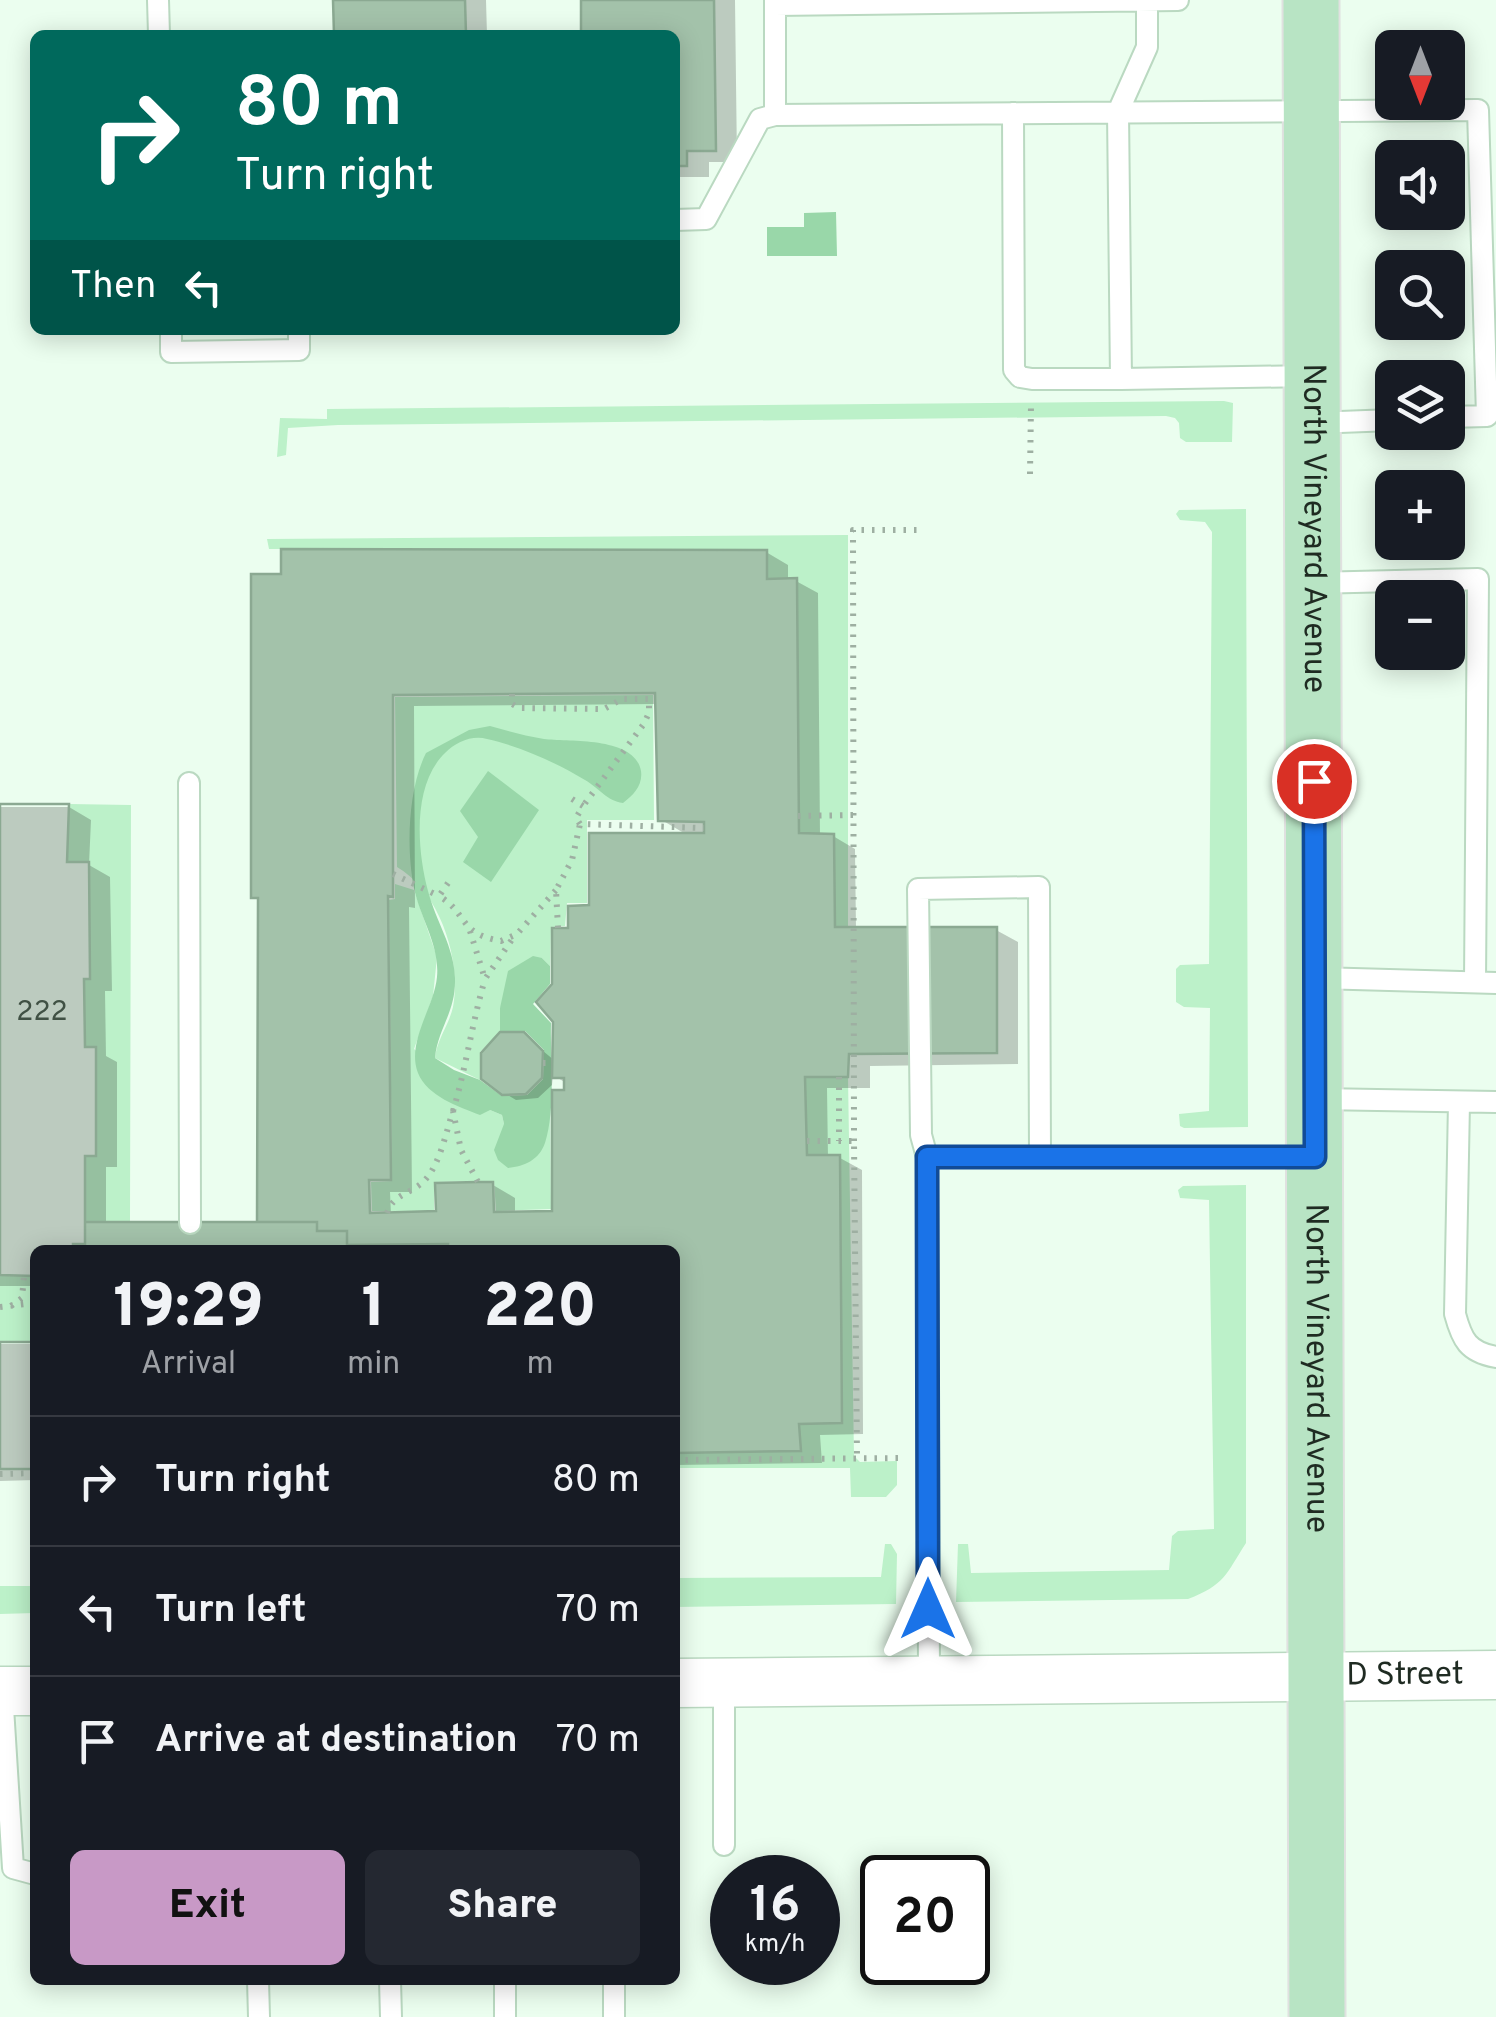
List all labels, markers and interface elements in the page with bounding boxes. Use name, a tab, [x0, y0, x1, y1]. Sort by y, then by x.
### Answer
north arrow	[1375, 30, 1465, 120]
map controls	[1375, 30, 1465, 670]
text: 80 m	[235, 62, 403, 151]
icon: right	[70, 70, 200, 200]
button: sound	[1375, 140, 1465, 230]
text: Turn right	[235, 149, 434, 206]
button: search	[1375, 250, 1465, 340]
icon: left	[176, 260, 231, 315]
text: Then	[70, 263, 156, 312]
button: layers	[1375, 360, 1465, 450]
street label: North Vineyard Avenue	[1292, 363, 1333, 693]
button: +	[1375, 470, 1465, 560]
button: −	[1375, 580, 1465, 670]
pin	[1272, 739, 1357, 824]
icon: arrive	[1287, 754, 1342, 809]
house number: 222	[16, 995, 68, 1031]
street label: North Vineyard Avenue	[1295, 1203, 1336, 1533]
text: 19:29	[113, 1272, 264, 1348]
text: 1	[361, 1272, 386, 1348]
text: 220	[484, 1272, 597, 1348]
text: Arrival	[141, 1345, 236, 1385]
text: min	[347, 1345, 400, 1385]
text: m	[527, 1345, 554, 1385]
icon: right	[70, 1454, 125, 1509]
text: Turn right	[155, 1457, 330, 1506]
text: 80 m	[552, 1457, 640, 1506]
position arrow	[876, 1557, 980, 1661]
icon: left	[70, 1584, 125, 1639]
text: Turn left	[155, 1587, 307, 1636]
text: 70 m	[556, 1587, 640, 1636]
street label: D Street	[1346, 1655, 1464, 1696]
icon: arrive	[70, 1714, 125, 1769]
text: Arrive at destination	[155, 1717, 518, 1766]
text: 70 m	[556, 1717, 640, 1766]
button: Exit	[70, 1850, 345, 1965]
button: Share	[365, 1850, 640, 1965]
speed limit sign: 20	[860, 1855, 990, 1985]
text: 16	[750, 1876, 800, 1939]
text: km/h	[745, 1929, 805, 1961]

